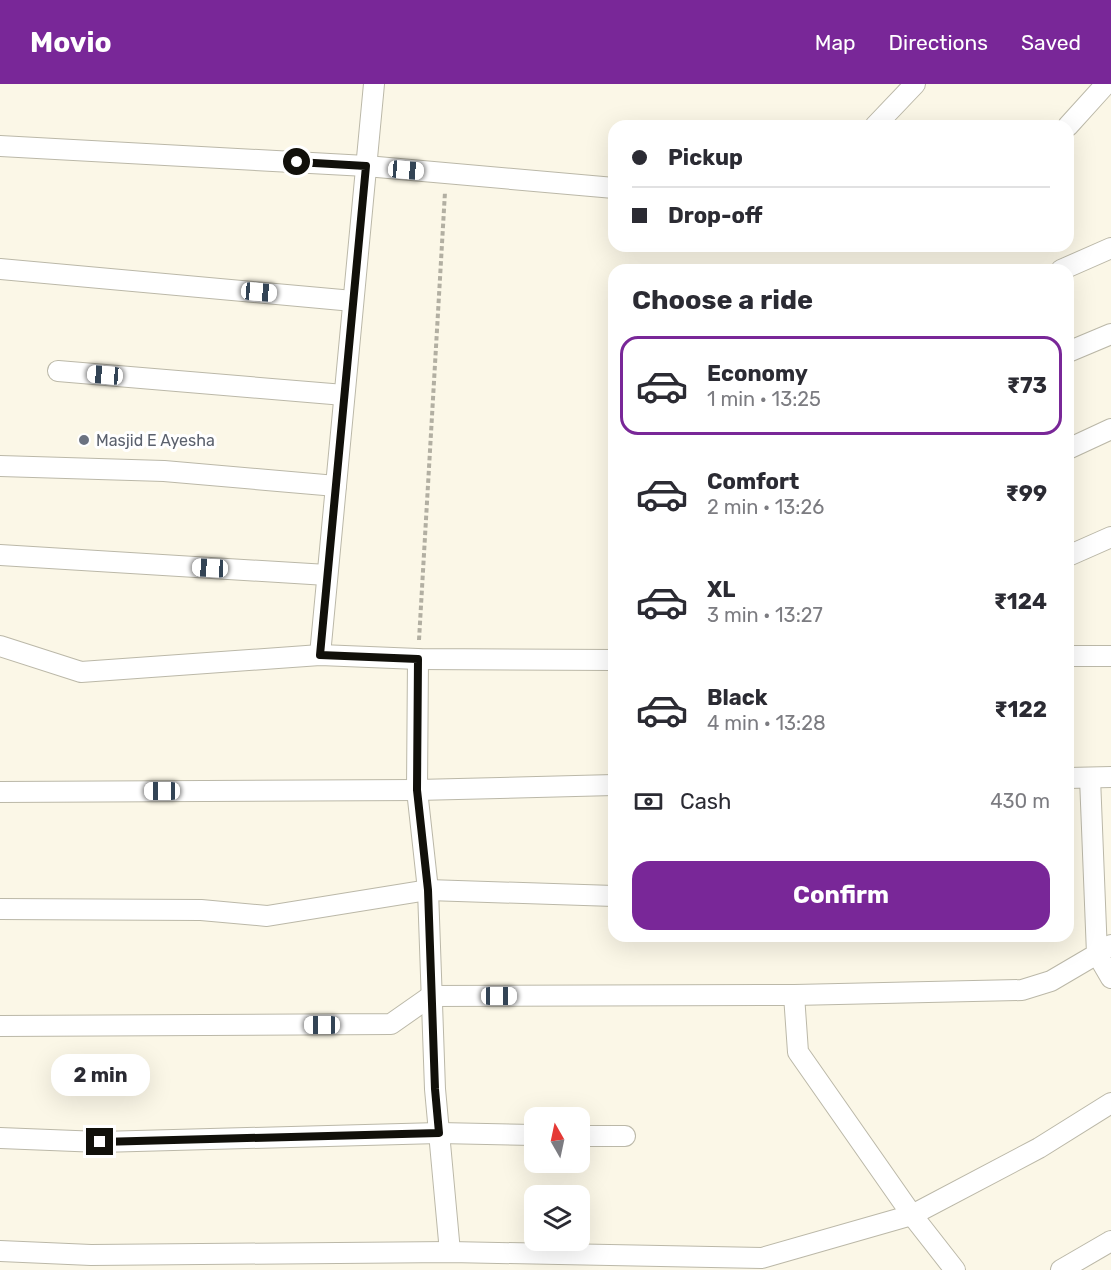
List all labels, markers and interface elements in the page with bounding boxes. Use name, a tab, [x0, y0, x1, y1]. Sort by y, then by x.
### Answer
text: Movio	[30, 26, 112, 59]
text: Map	[815, 30, 856, 55]
text: Directions	[889, 30, 988, 55]
text: Saved	[1021, 30, 1081, 55]
text: Pickup	[668, 144, 743, 171]
route start	[283, 148, 310, 175]
car	[387, 159, 425, 181]
text: Drop-off	[668, 202, 763, 229]
car	[240, 281, 278, 303]
text: Choose a ride	[632, 284, 813, 316]
icon: car	[635, 359, 689, 413]
text: Economy	[707, 360, 808, 387]
car	[86, 364, 124, 386]
text: ₹73	[1007, 372, 1047, 399]
text: 1 min · 13:25	[707, 387, 821, 411]
place label: Masjid E Ayesha	[96, 431, 215, 450]
marker: Masjid E Ayesha	[77, 433, 91, 447]
icon: car	[635, 467, 689, 521]
text: Comfort	[707, 468, 799, 495]
text: ₹99	[1006, 480, 1047, 507]
text: 2 min · 13:26	[707, 495, 824, 519]
car	[192, 558, 228, 578]
icon: car	[635, 575, 689, 629]
text: XL	[707, 576, 735, 603]
text: ₹124	[994, 588, 1047, 615]
text: 3 min · 13:27	[707, 603, 823, 627]
icon: car	[635, 683, 689, 737]
text: Black	[707, 684, 768, 711]
text: ₹122	[994, 696, 1047, 723]
text: 4 min · 13:28	[707, 711, 826, 735]
car	[144, 782, 180, 800]
icon: cash	[632, 785, 665, 818]
text: Cash	[680, 788, 731, 815]
text: 430 m	[990, 789, 1050, 813]
button: Confirm	[632, 861, 1050, 930]
car	[481, 987, 517, 1005]
car	[304, 1016, 340, 1034]
callout: 2 min	[51, 1055, 150, 1097]
text: 2 min	[73, 1063, 128, 1087]
north arrow	[524, 1107, 590, 1173]
map controls	[524, 1107, 590, 1251]
route end	[86, 1128, 113, 1155]
button: layers	[524, 1185, 590, 1251]

